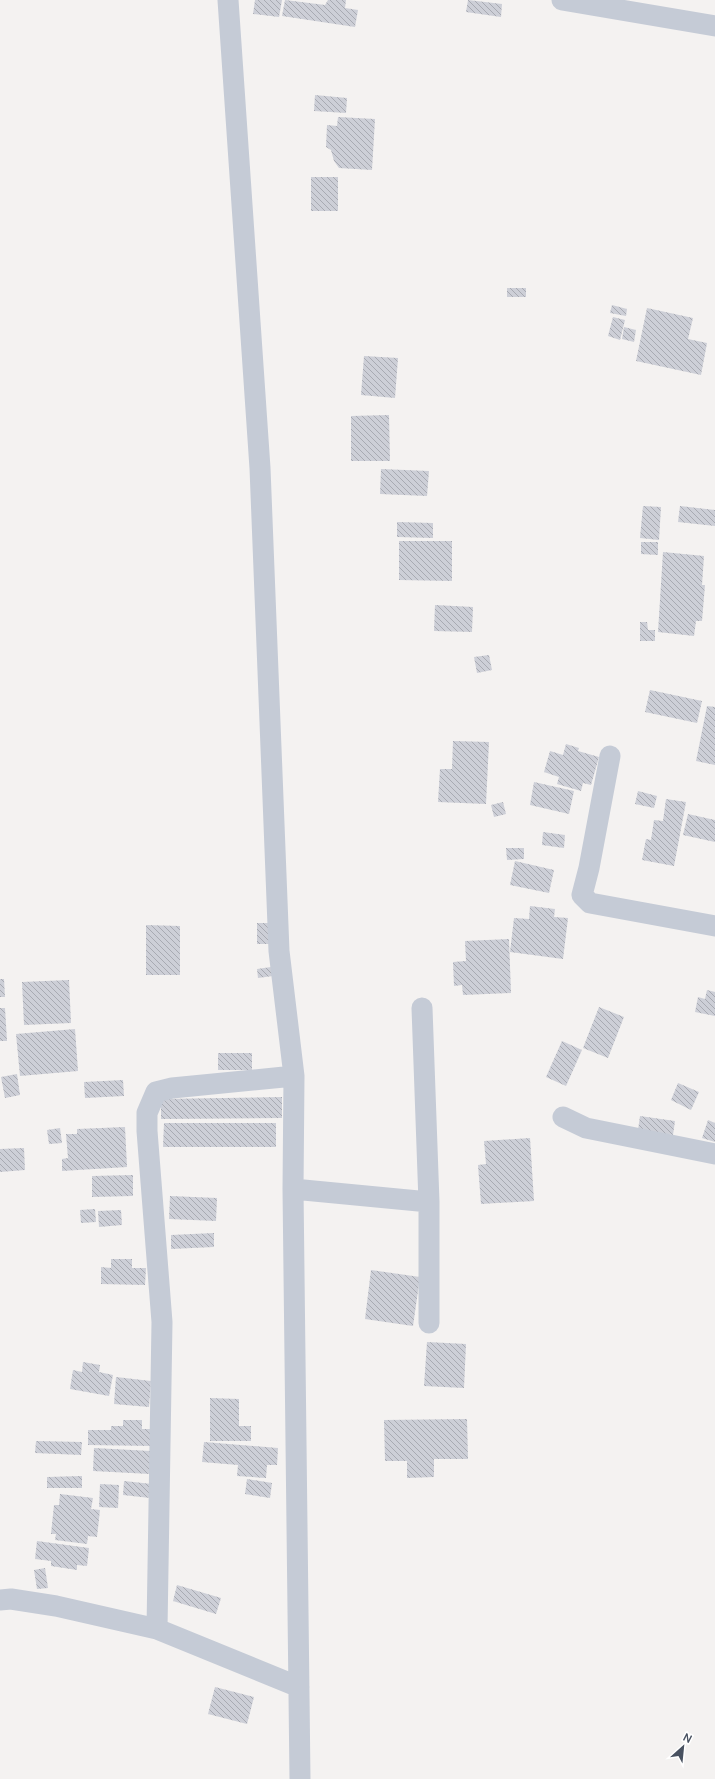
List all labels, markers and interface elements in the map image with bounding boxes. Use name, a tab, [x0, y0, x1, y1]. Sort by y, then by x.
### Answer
north arrow	[663, 1727, 703, 1767]
text: N	[681, 1729, 695, 1746]

